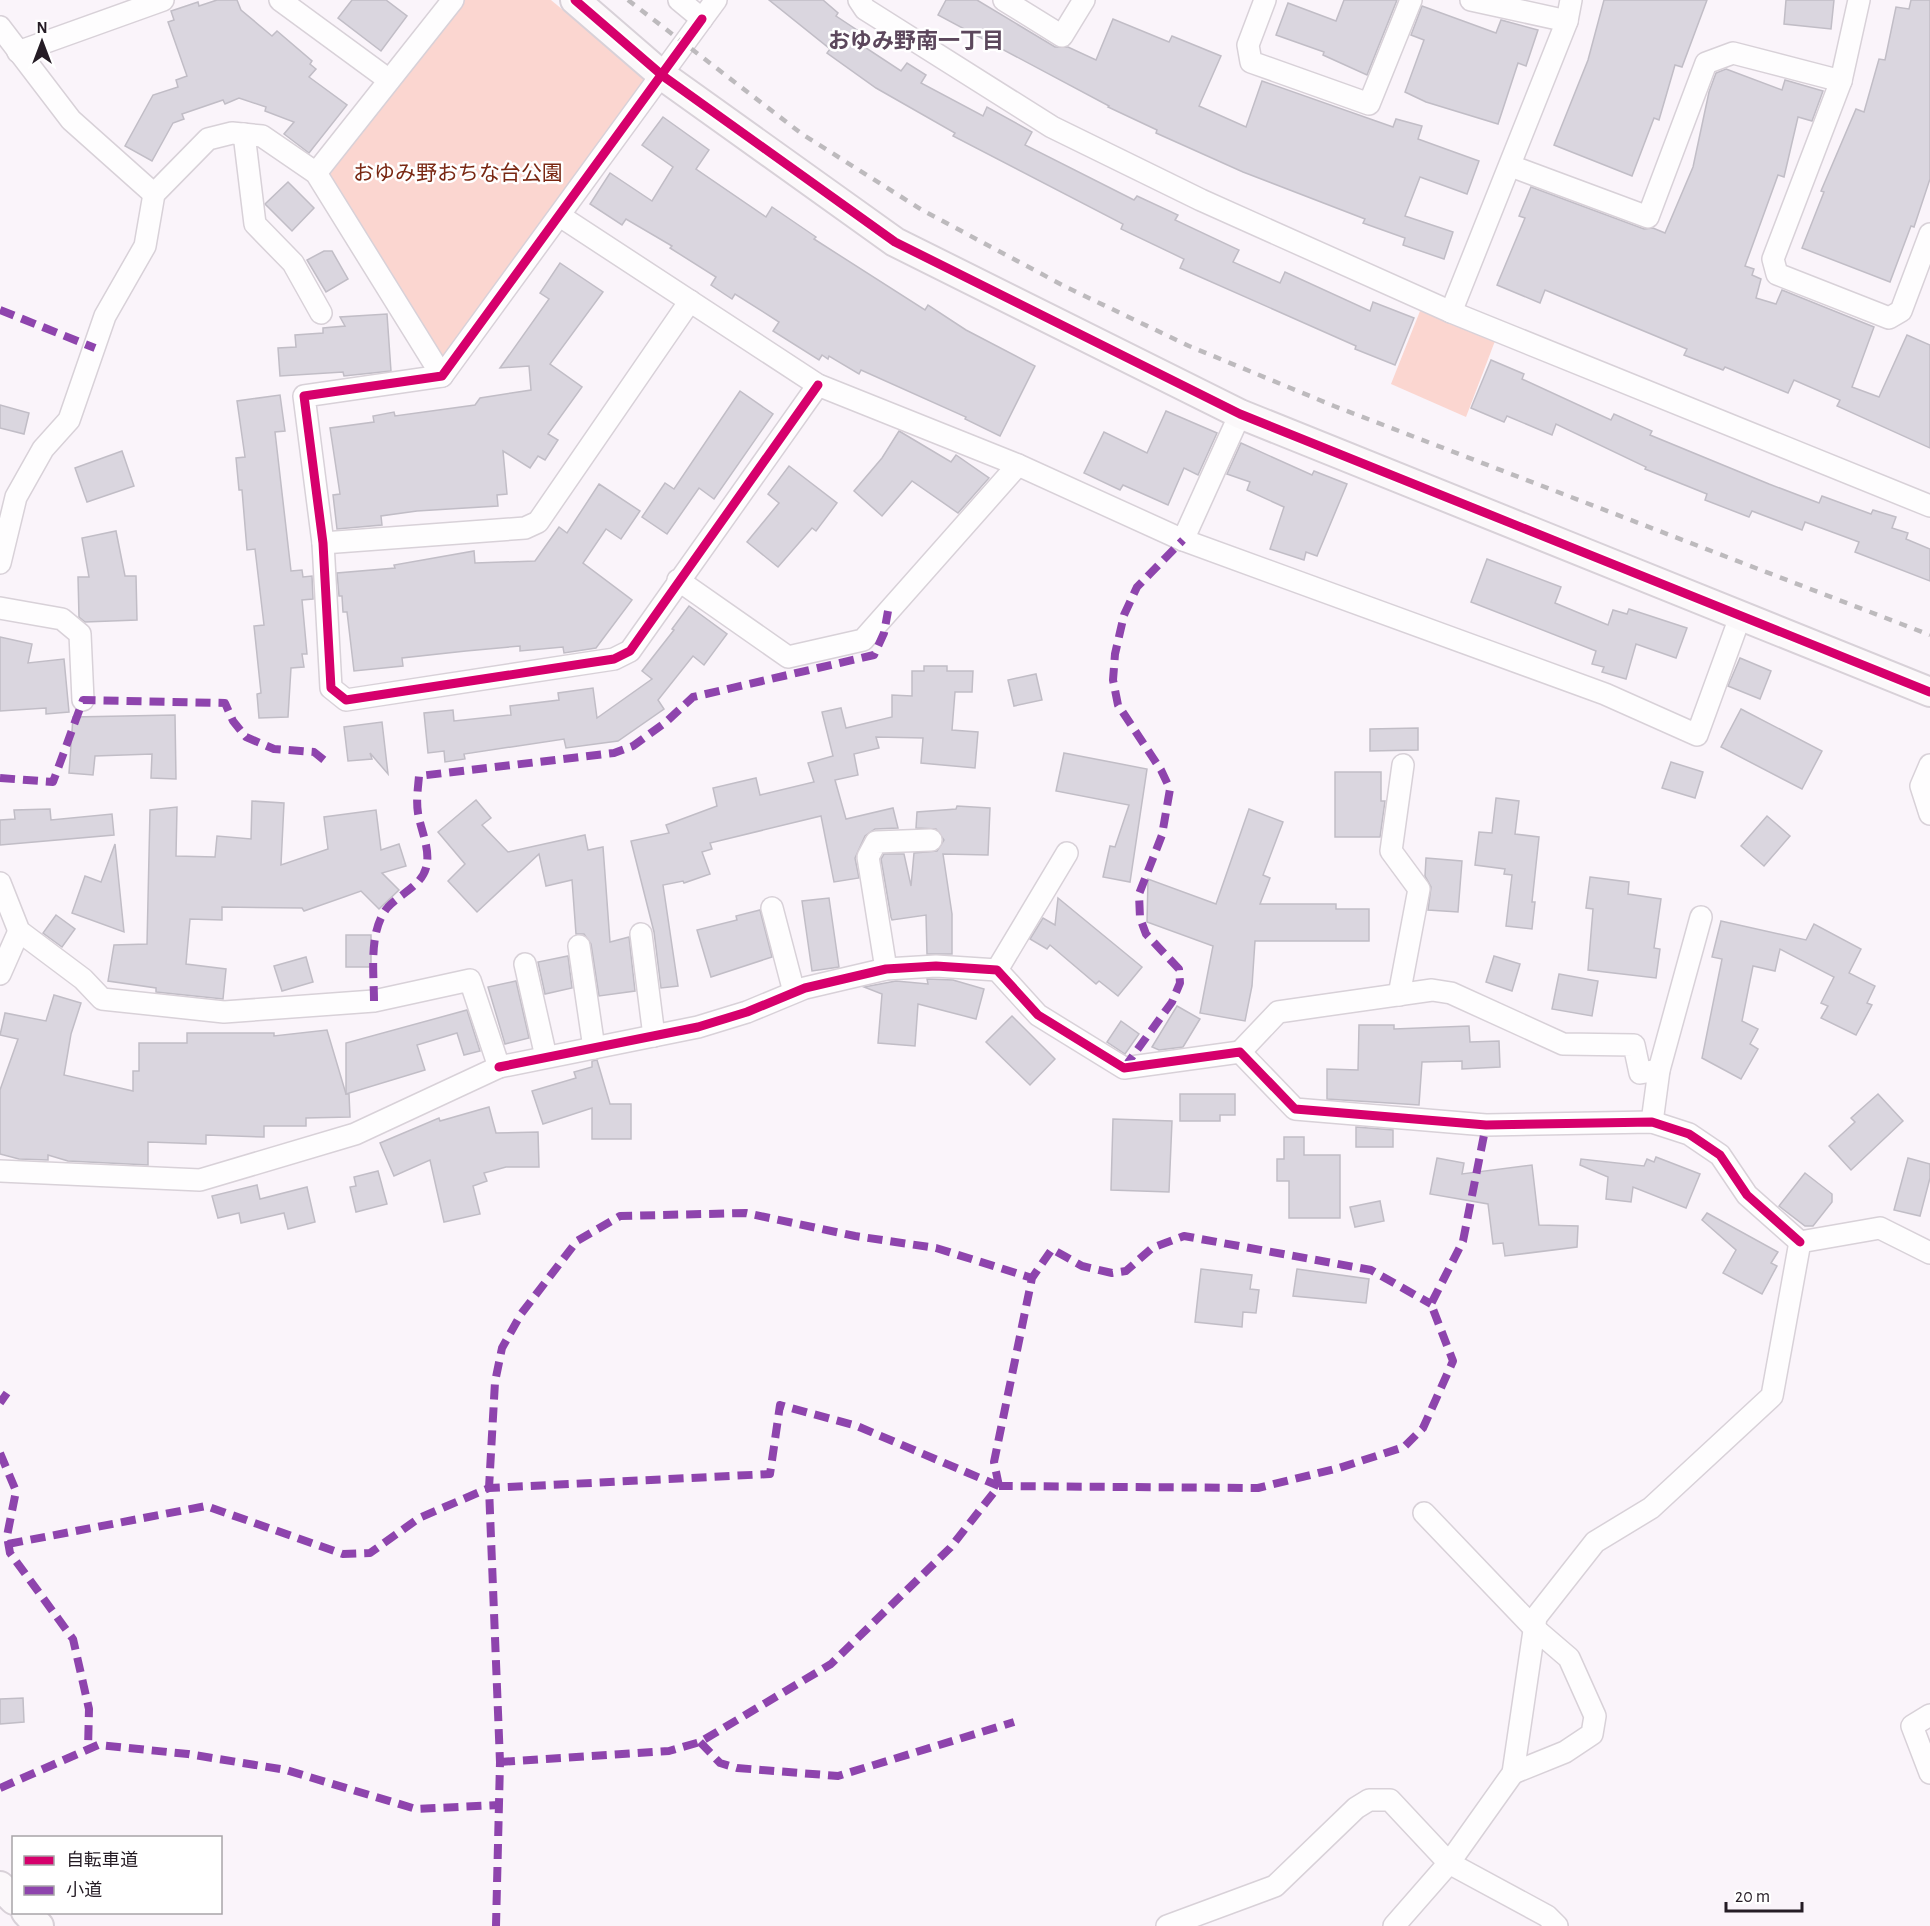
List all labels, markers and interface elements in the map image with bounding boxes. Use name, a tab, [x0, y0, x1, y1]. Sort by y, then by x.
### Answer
north arrow	[12, 12, 72, 72]
text: N	[36, 20, 48, 36]
district label: おゆみ野南一丁目	[828, 29, 1004, 52]
park label: おゆみ野おちな台公園	[353, 162, 563, 184]
legend	[12, 1836, 222, 1914]
text: 自転車道	[66, 1850, 138, 1870]
scale bar	[1726, 1875, 1802, 1913]
text: 小道	[66, 1880, 102, 1900]
text: 20 m	[1735, 1888, 1770, 1906]

